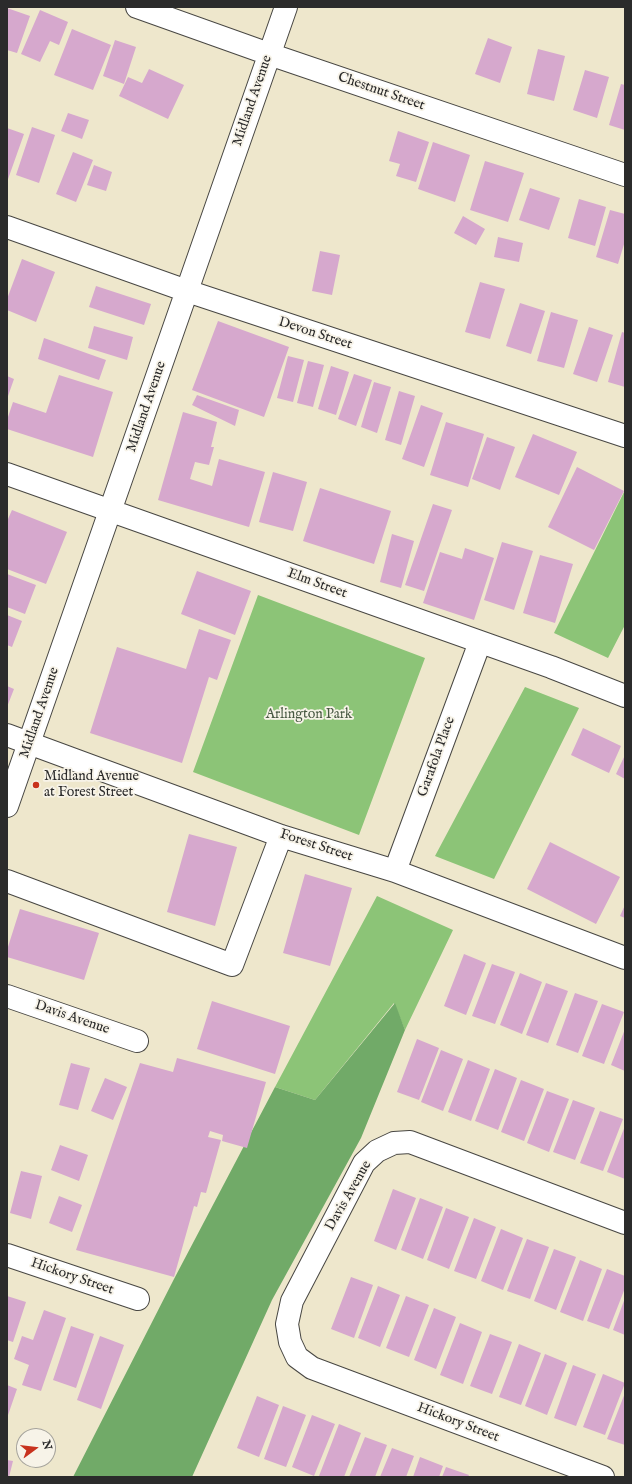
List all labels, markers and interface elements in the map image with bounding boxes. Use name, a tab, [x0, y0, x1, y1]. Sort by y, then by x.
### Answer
street label: Midland Avenue	[230, 53, 276, 149]
street label: Chestnut Street	[335, 69, 427, 115]
street label: Devon Street	[276, 314, 354, 354]
street label: Midland Avenue	[124, 359, 170, 455]
street label: Elm Street	[285, 565, 349, 603]
street label: Midland Avenue	[17, 665, 63, 761]
park label: Arlington Park	[266, 707, 352, 723]
street label: Garafola Place	[415, 715, 459, 799]
place label: Midland Avenue at Forest Street	[44, 769, 139, 802]
marker: Midland Avenue at Forest Street	[31, 780, 41, 790]
street label: Forest Street	[278, 826, 354, 866]
street label: Davis Avenue	[32, 997, 112, 1039]
street label: Davis Avenue	[322, 1158, 376, 1234]
street label: Hickory Street	[28, 1255, 116, 1299]
street label: Hickory Street	[415, 1400, 501, 1446]
north arrow	[16, 1428, 56, 1468]
text: N	[39, 1439, 55, 1452]

